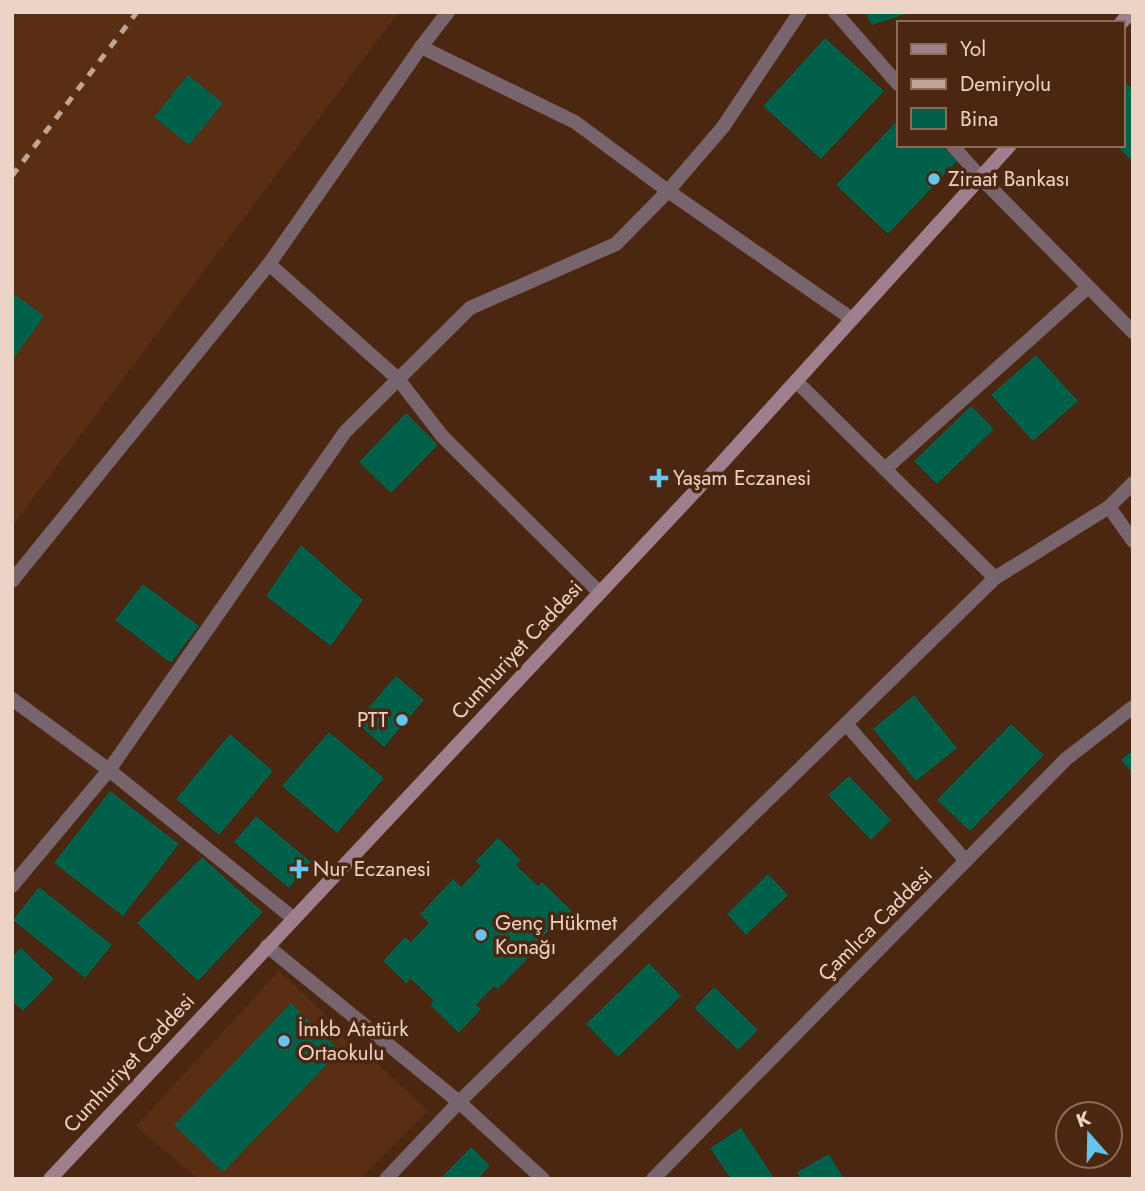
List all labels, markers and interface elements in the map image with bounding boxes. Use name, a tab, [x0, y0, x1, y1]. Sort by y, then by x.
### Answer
legend	[897, 21, 1124, 147]
text: Yol	[960, 34, 986, 64]
text: Demiryolu	[960, 69, 1051, 99]
text: Bina	[960, 104, 998, 134]
place label: Ziraat Bankası	[948, 164, 1070, 194]
marker: Ziraat Bankası	[926, 171, 942, 187]
place label: Yaşam Eczanesi	[673, 463, 811, 493]
marker: Yaşam Eczanesi	[651, 470, 667, 486]
street label: Cumhuriyet Caddesi	[444, 574, 590, 726]
place label: PTT	[357, 705, 388, 735]
marker: PTT	[394, 712, 410, 728]
place label: Nur Eczanesi	[313, 854, 431, 884]
street label: Çamlıca Caddesi	[811, 860, 939, 988]
marker: Nur Eczanesi	[291, 861, 307, 877]
place label: Genç Hükmet Konağı	[495, 908, 617, 962]
marker: Genç Hükmet Konağı	[473, 927, 489, 943]
street label: Cumhuriyet Caddesi	[56, 987, 202, 1139]
place label: İmkb Atatürk Ortaokulu	[298, 1014, 409, 1068]
marker: İmkb Atatürk Ortaokulu	[276, 1033, 292, 1049]
north arrow	[1054, 1100, 1124, 1170]
text: K	[1072, 1104, 1095, 1134]

